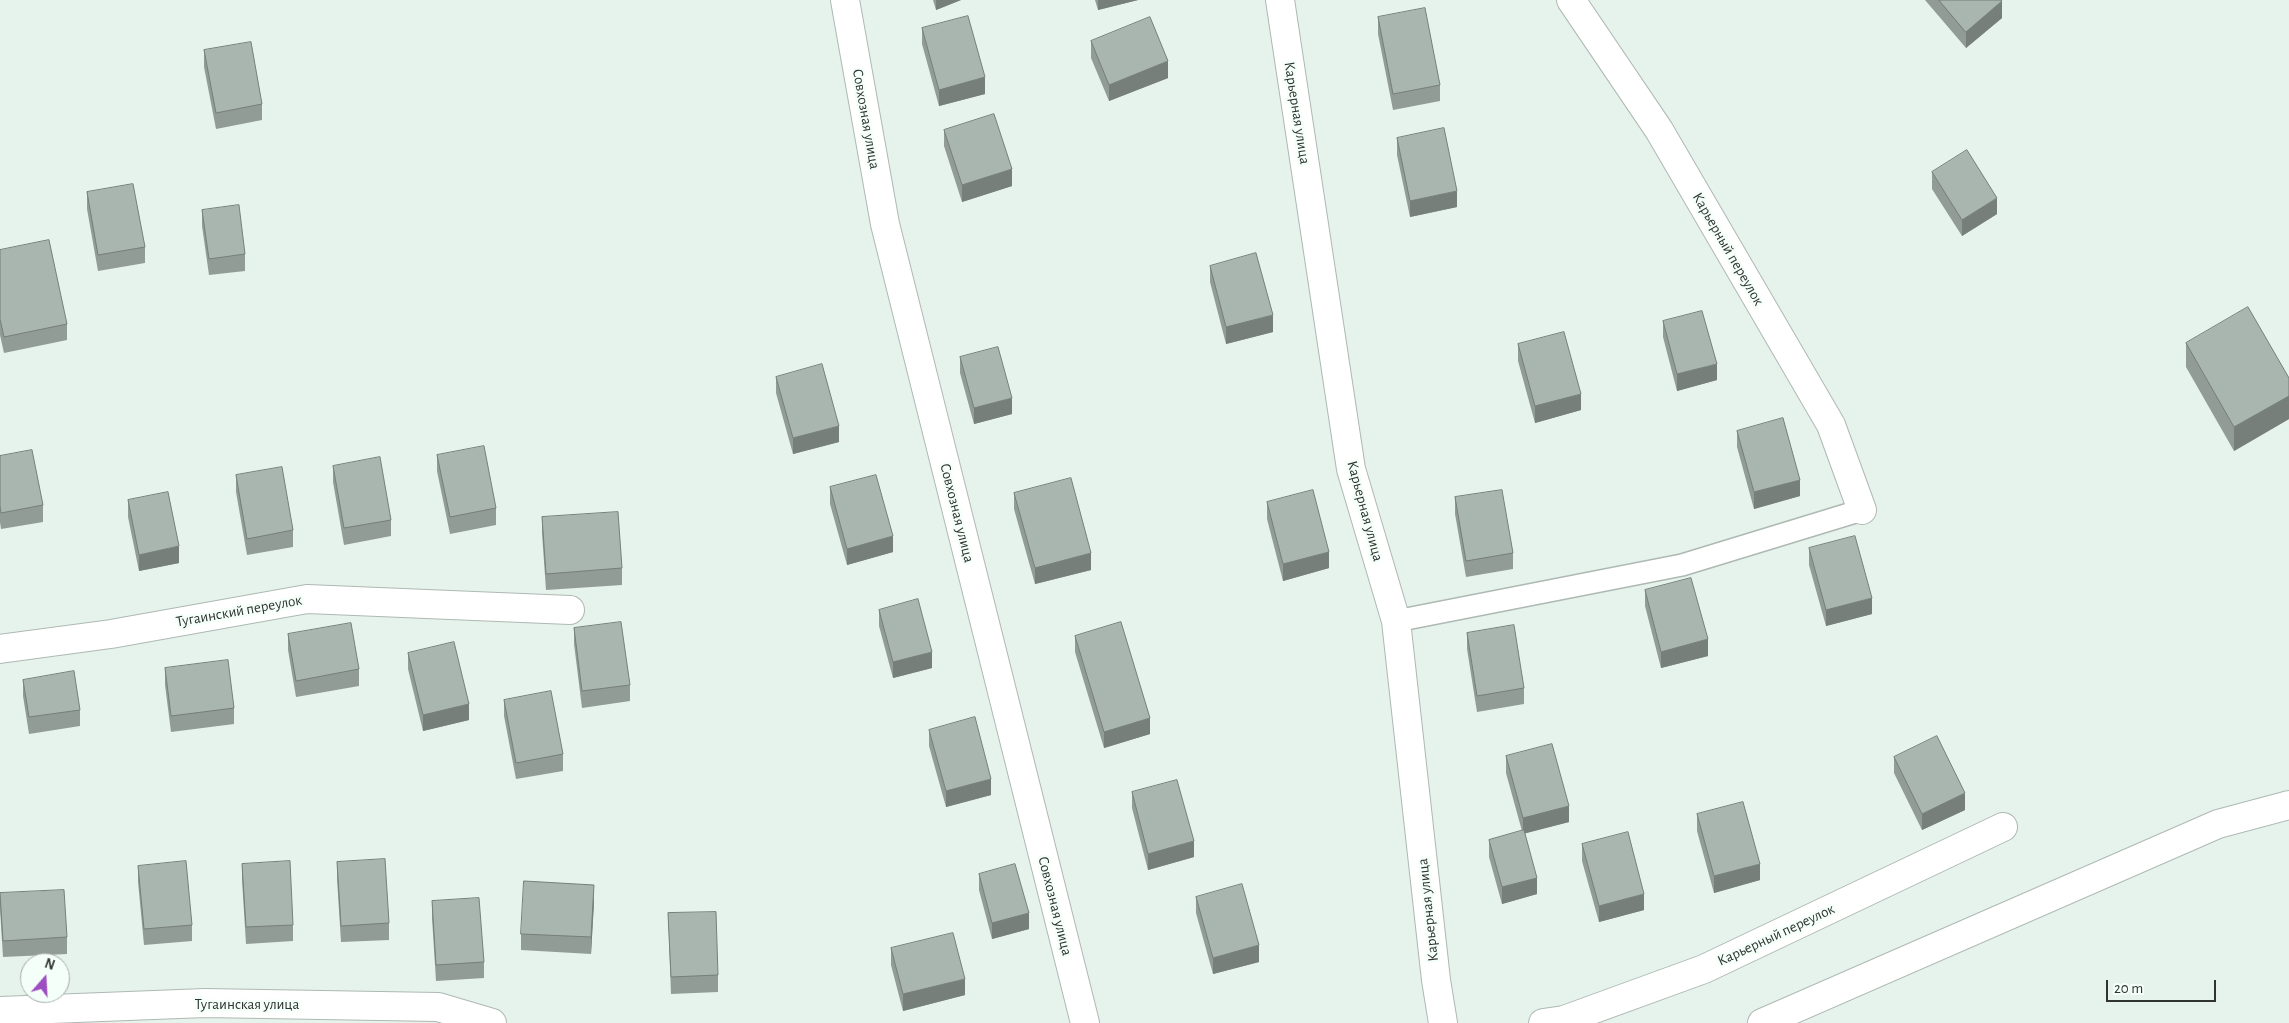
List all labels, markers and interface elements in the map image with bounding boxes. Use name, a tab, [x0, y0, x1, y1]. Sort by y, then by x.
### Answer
street label: Карьерная улица	[1280, 60, 1314, 166]
street label: Совхозная улица	[848, 67, 884, 171]
street label: Карьерный переулок	[1688, 189, 1768, 309]
street label: Карьерная улица	[1343, 459, 1387, 563]
street label: Совхозная улица	[936, 462, 978, 564]
street label: Тугаинский переулок	[175, 591, 303, 631]
street label: Совхозная улица	[1034, 855, 1076, 957]
street label: Карьерная улица	[1414, 858, 1442, 962]
street label: Карьерный переулок	[1714, 900, 1838, 970]
north arrow	[20, 953, 70, 1003]
text: N	[43, 957, 56, 973]
scale bar	[2109, 970, 2219, 1002]
text: 20 m	[2114, 981, 2143, 996]
street label: Тугаинская улица	[195, 995, 299, 1013]

